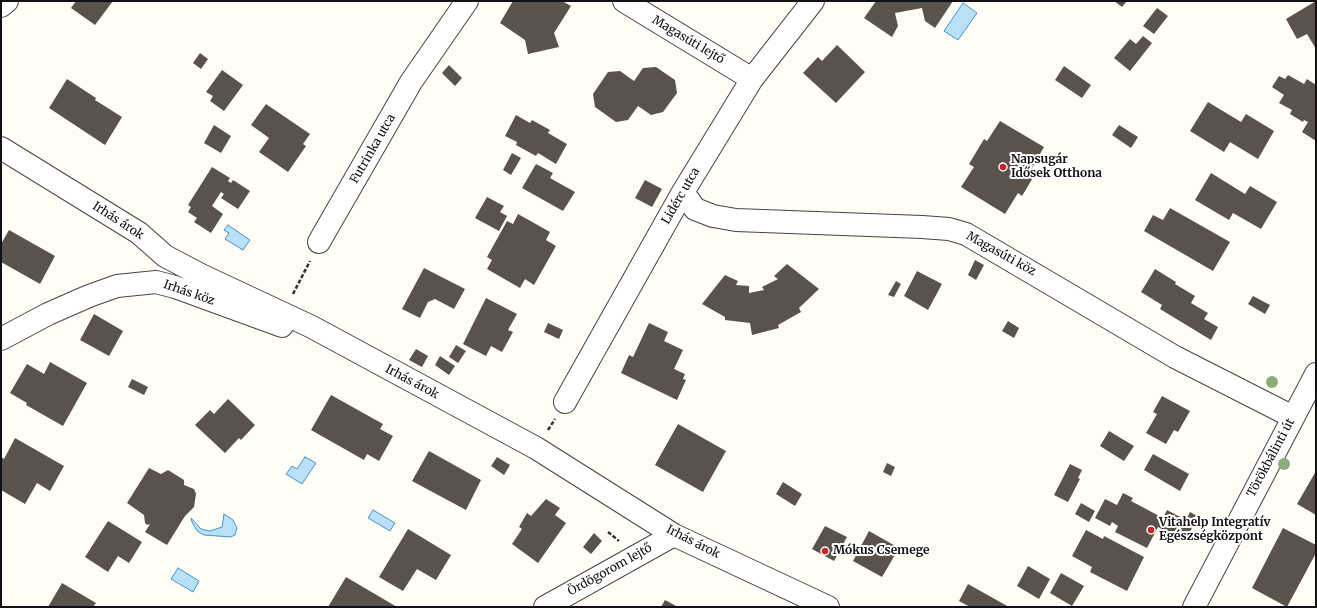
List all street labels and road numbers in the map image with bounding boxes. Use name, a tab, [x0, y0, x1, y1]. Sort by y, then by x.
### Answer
street label: Magasúti lejtő	[649, 13, 727, 67]
street label: Futrinka utca	[347, 112, 399, 186]
street label: Lidérc utca	[659, 165, 703, 227]
street label: Irhás árok	[90, 199, 146, 243]
street label: Magasúti köz	[964, 229, 1038, 279]
street label: Irhás köz	[162, 278, 216, 308]
street label: Irhás árok	[383, 362, 441, 402]
street label: Törökbálinti út	[1244, 416, 1298, 500]
street label: Irhás árok	[664, 522, 722, 562]
street label: Ördögorom lejtő	[565, 541, 655, 599]

